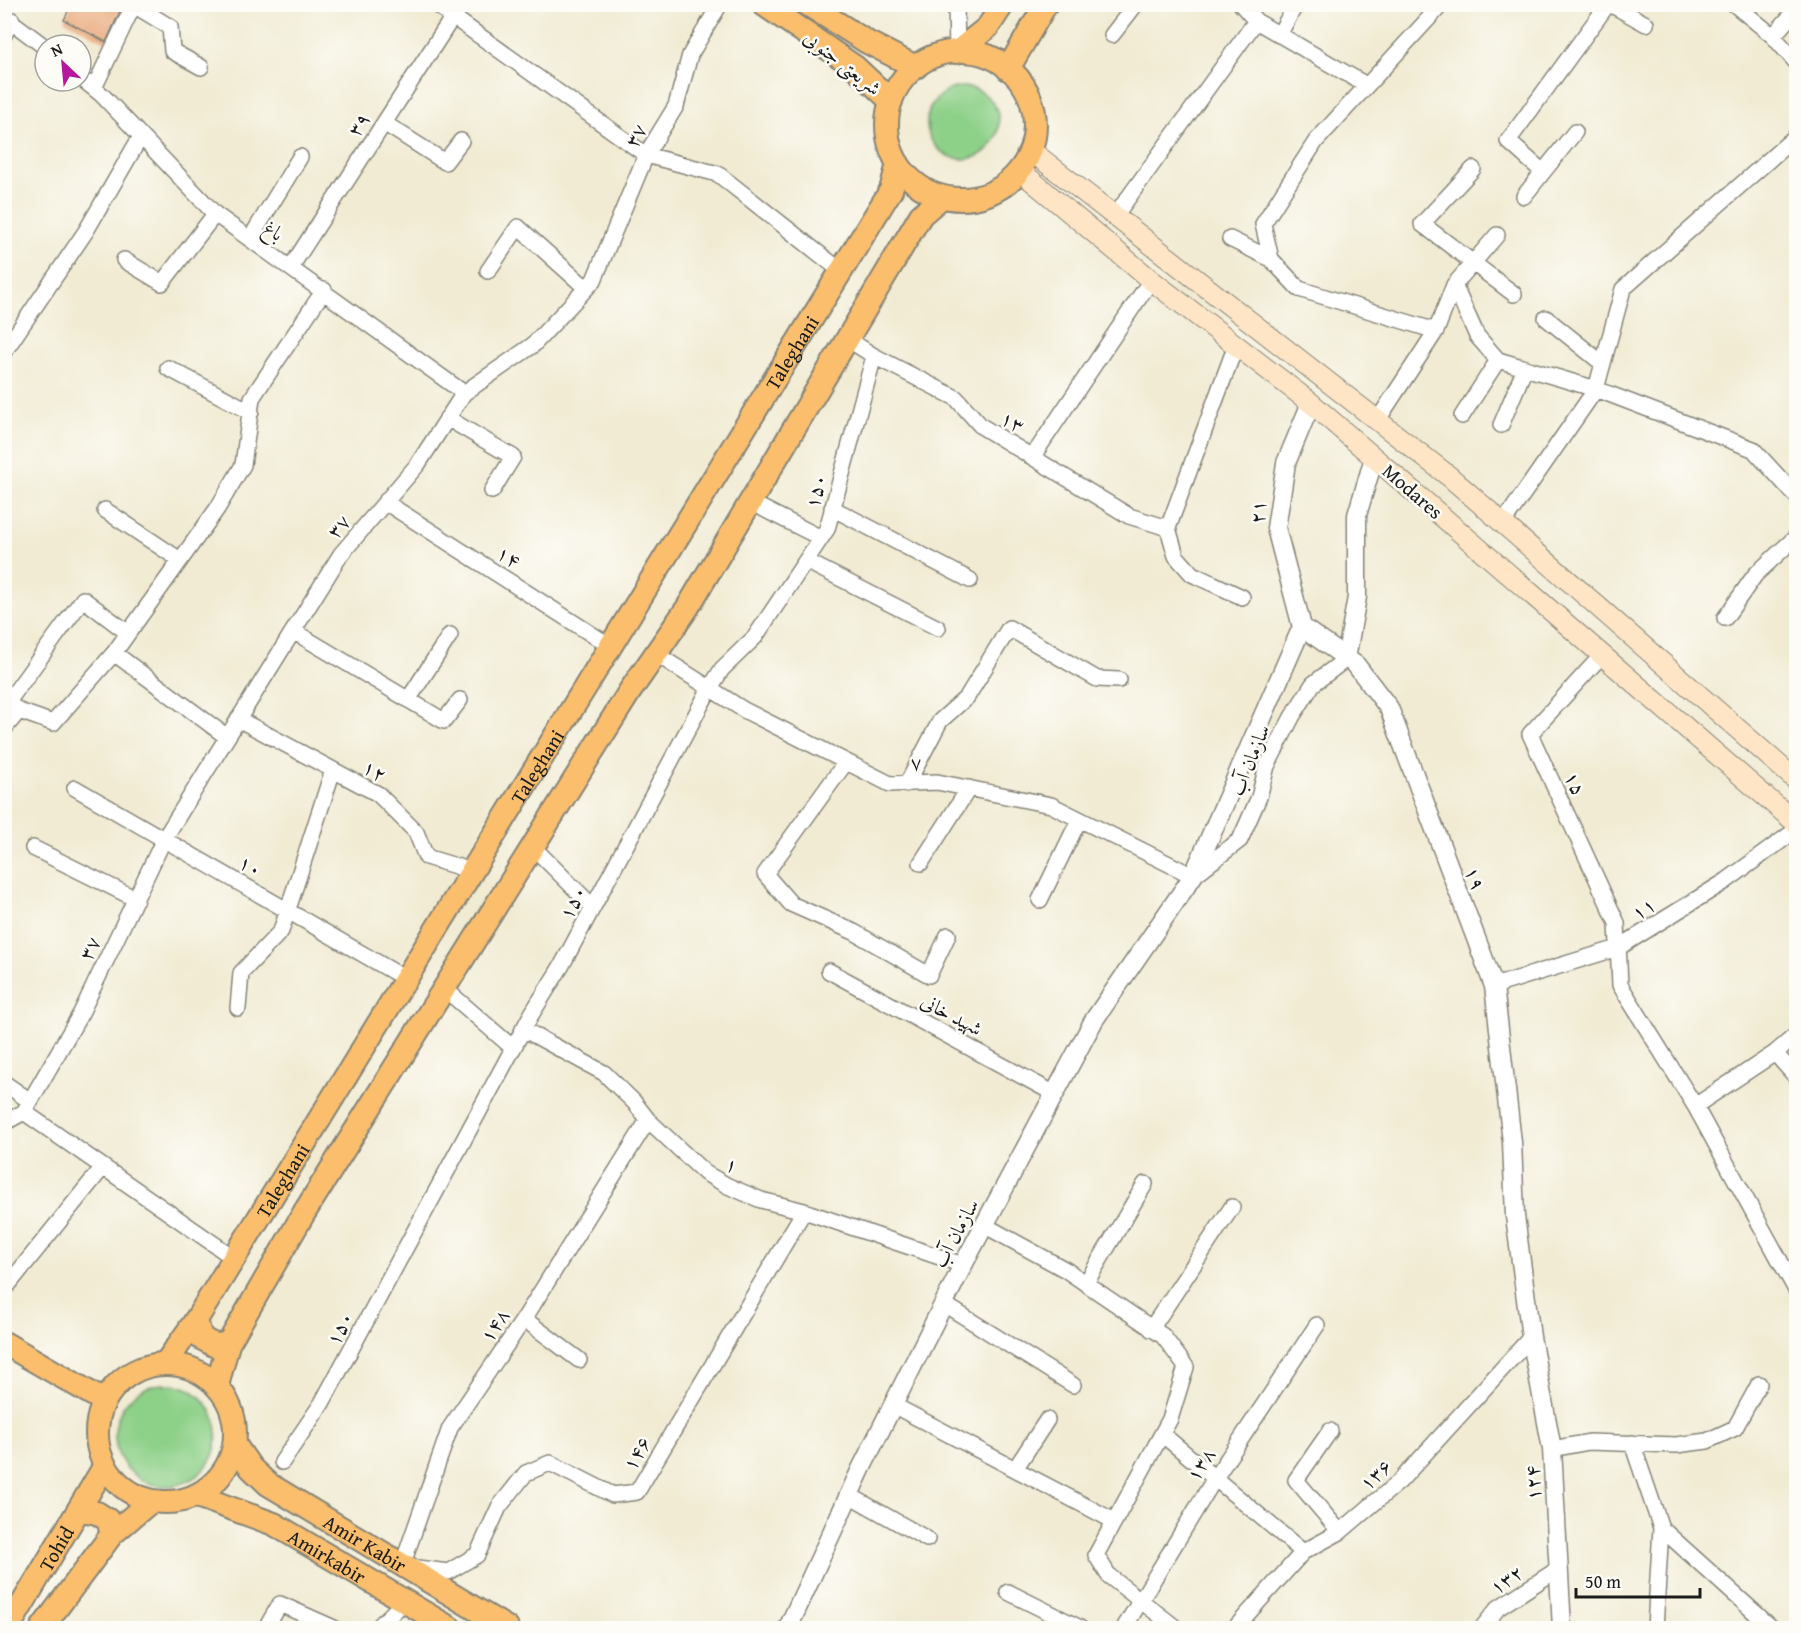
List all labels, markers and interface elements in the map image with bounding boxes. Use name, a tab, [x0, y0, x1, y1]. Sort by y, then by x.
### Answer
street label: شریعتی جنوبی	[797, 22, 888, 102]
north arrow	[33, 33, 93, 93]
text: N	[46, 36, 67, 63]
street label: ۳۹	[339, 106, 377, 142]
street label: ۳۷	[617, 118, 653, 152]
street label: باغ	[256, 213, 290, 251]
street label: Taleghani	[757, 309, 825, 395]
street label: ۱۳	[996, 403, 1030, 439]
street label: Modares	[1376, 456, 1450, 526]
street label: ۱۵۰	[797, 470, 833, 512]
street label: ۲۱	[1242, 499, 1272, 525]
street label: ۳۷	[319, 508, 357, 544]
street label: ۱۴	[491, 537, 527, 575]
street label: سازمان آب	[1222, 720, 1276, 800]
street label: Taleghani	[503, 723, 571, 809]
street label: ۷	[910, 747, 922, 777]
street label: ۱۲	[358, 752, 392, 788]
street label: ۱۵	[1558, 766, 1594, 800]
street label: ۱۰	[234, 847, 268, 883]
street label: ۱۹	[1458, 862, 1494, 894]
street label: ۱۵۰	[551, 880, 593, 924]
street label: ۱۱	[1625, 890, 1661, 926]
street label: ۳۷	[71, 931, 107, 965]
street label: شهید خانی	[916, 986, 988, 1042]
street label: Taleghani	[248, 1137, 316, 1223]
street label: ۱	[720, 1148, 744, 1180]
street label: سازمان آب	[925, 1193, 985, 1273]
street label: ۱۴۸	[472, 1302, 516, 1348]
street label: ۱۵۰	[318, 1306, 360, 1350]
street label: ۱۴۶	[615, 1430, 657, 1476]
street label: ۱۳۸	[1178, 1441, 1222, 1487]
street label: ۱۳۶	[1352, 1451, 1398, 1497]
street label: ۱۲۴	[1517, 1465, 1547, 1501]
street label: Amir Kabir	[318, 1506, 412, 1579]
street label: Tohid	[31, 1520, 81, 1576]
street label: Amirkabir	[283, 1521, 372, 1590]
street label: ۱۳۲	[1483, 1557, 1529, 1601]
scale bar	[1576, 1561, 1700, 1599]
text: 50 m	[1585, 1568, 1621, 1595]

